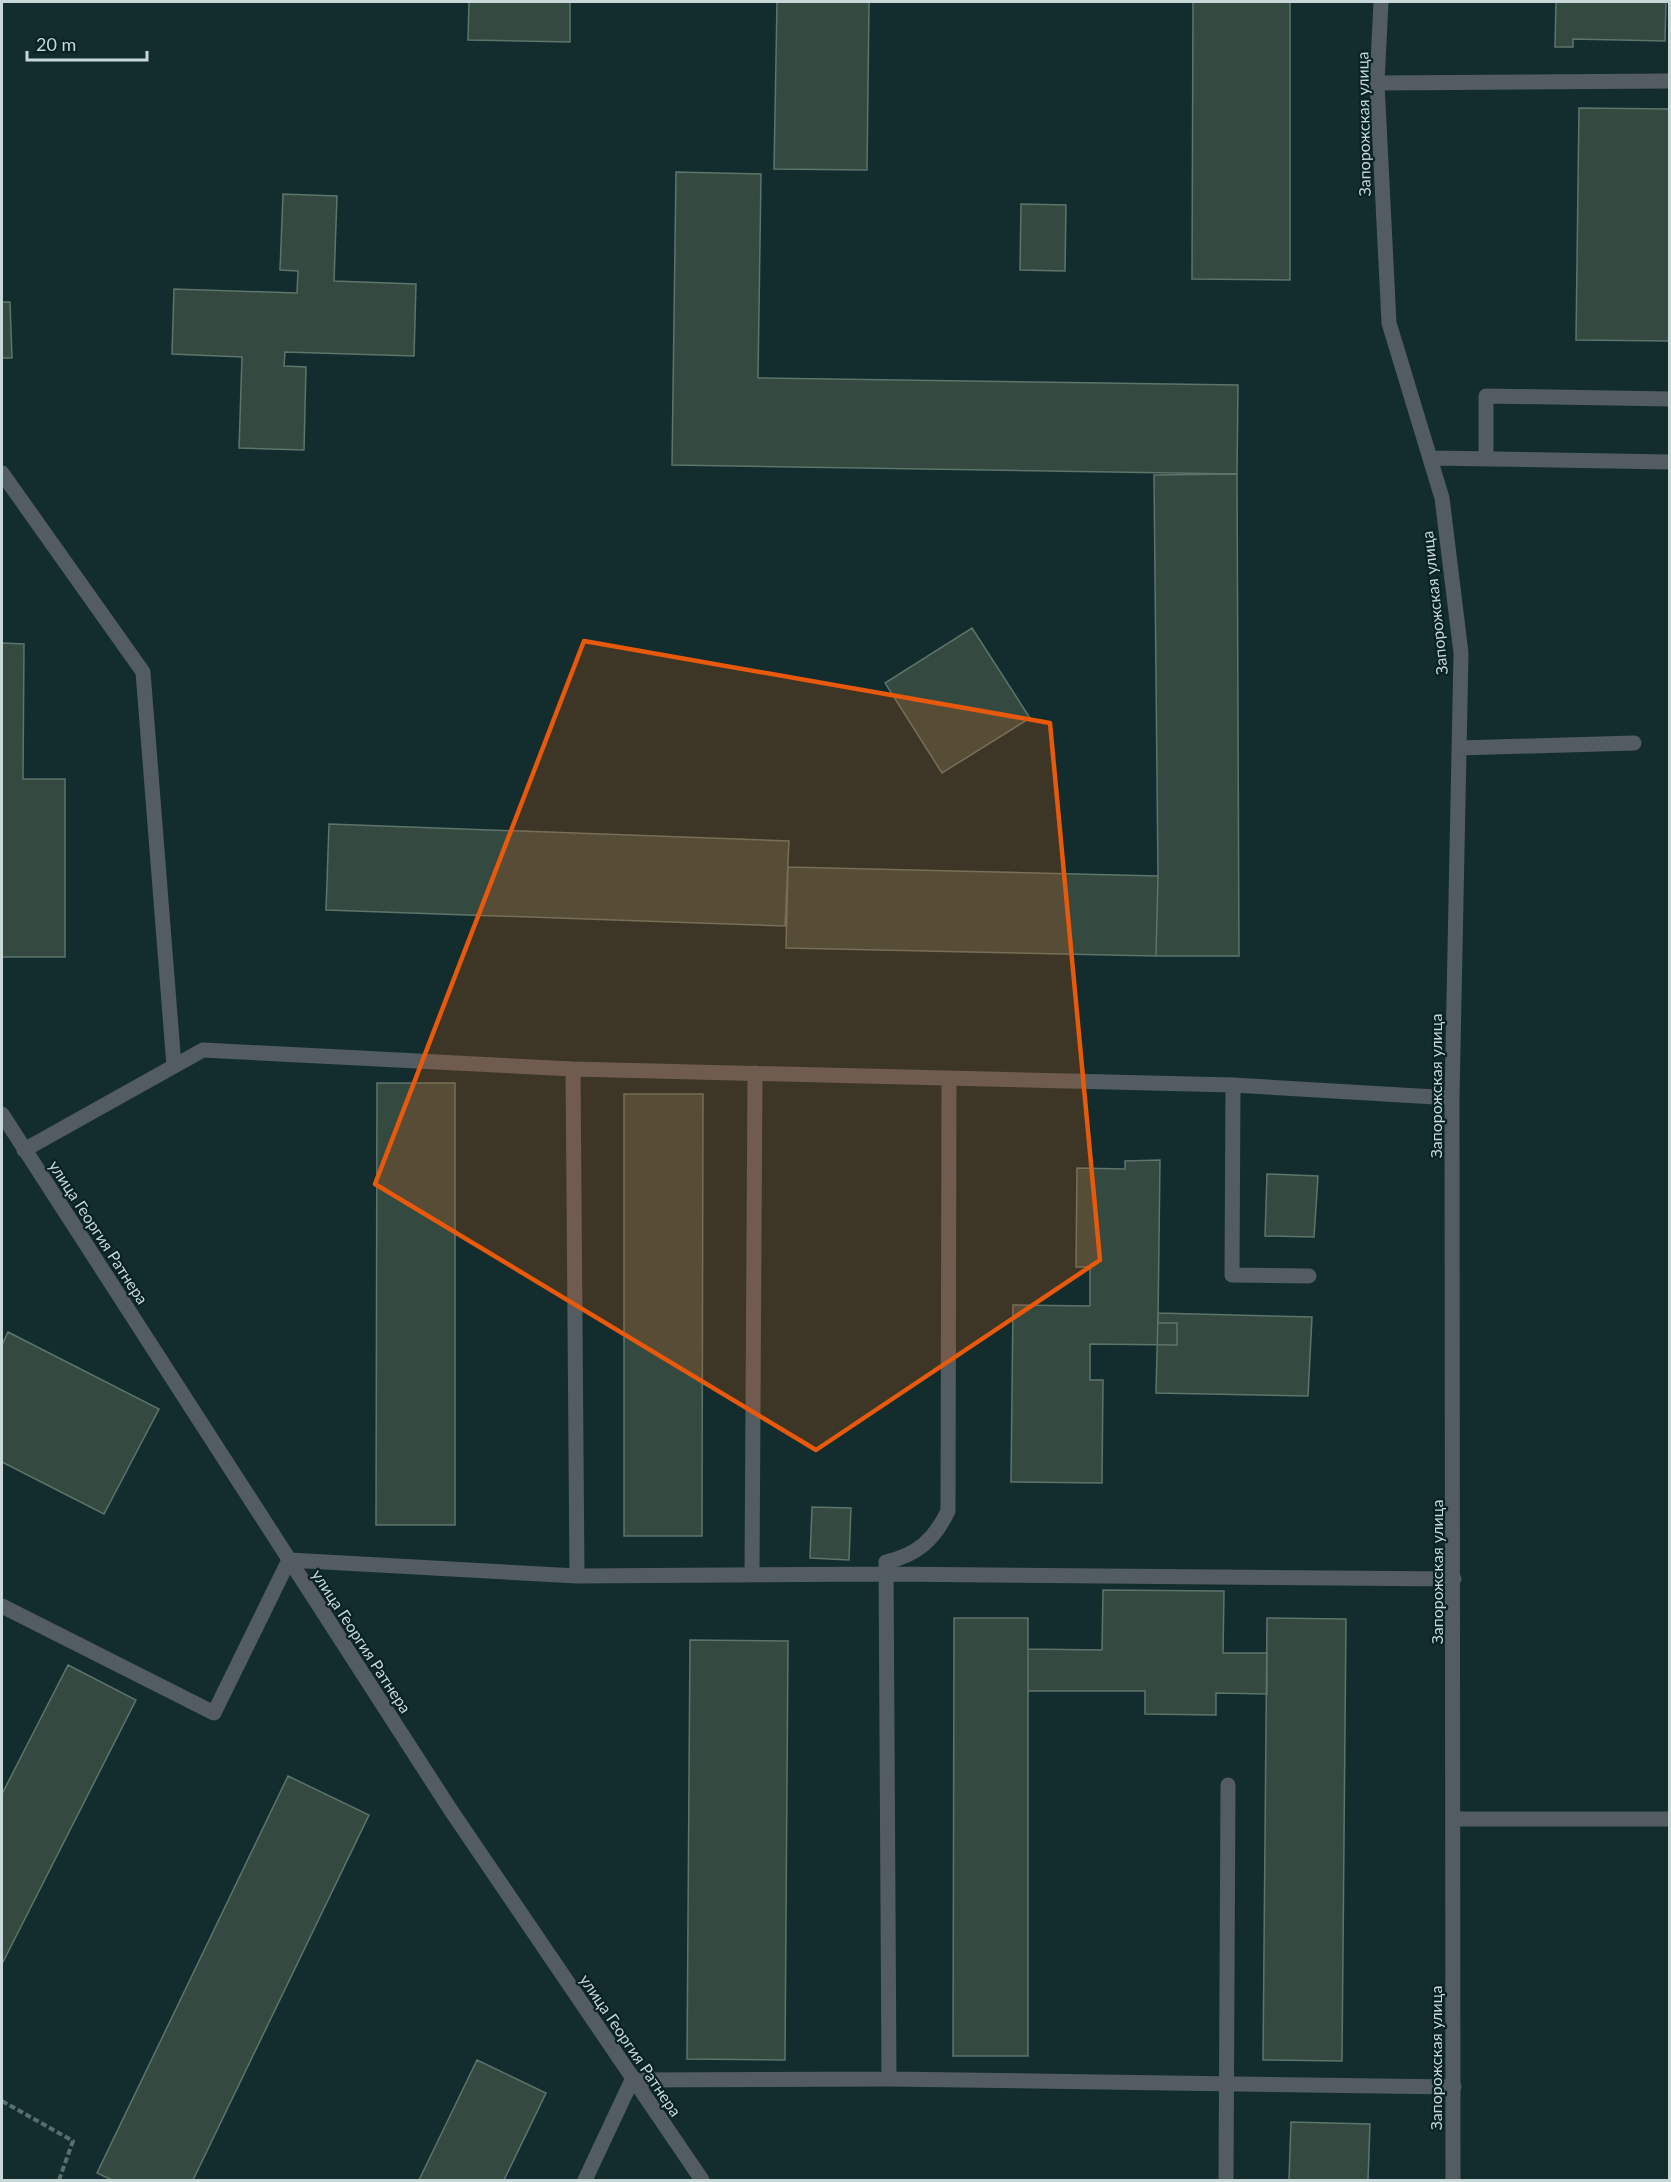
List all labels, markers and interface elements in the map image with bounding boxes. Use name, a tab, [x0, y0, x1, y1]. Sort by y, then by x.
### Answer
scale bar	[27, 24, 147, 62]
text: 20 m	[36, 33, 76, 55]
street label: Запорожская улица	[1352, 52, 1374, 196]
street label: Запорожская улица	[1417, 530, 1451, 676]
street label: Запорожская улица	[1426, 1014, 1445, 1158]
street label: улица Георгия Ратнера	[45, 1157, 153, 1307]
street label: Запорожская улица	[1427, 1500, 1446, 1644]
street label: улица Георгия Ратнера	[308, 1566, 416, 1716]
street label: улица Георгия Ратнера	[576, 1970, 686, 2120]
street label: Запорожская улица	[1426, 1986, 1445, 2130]

